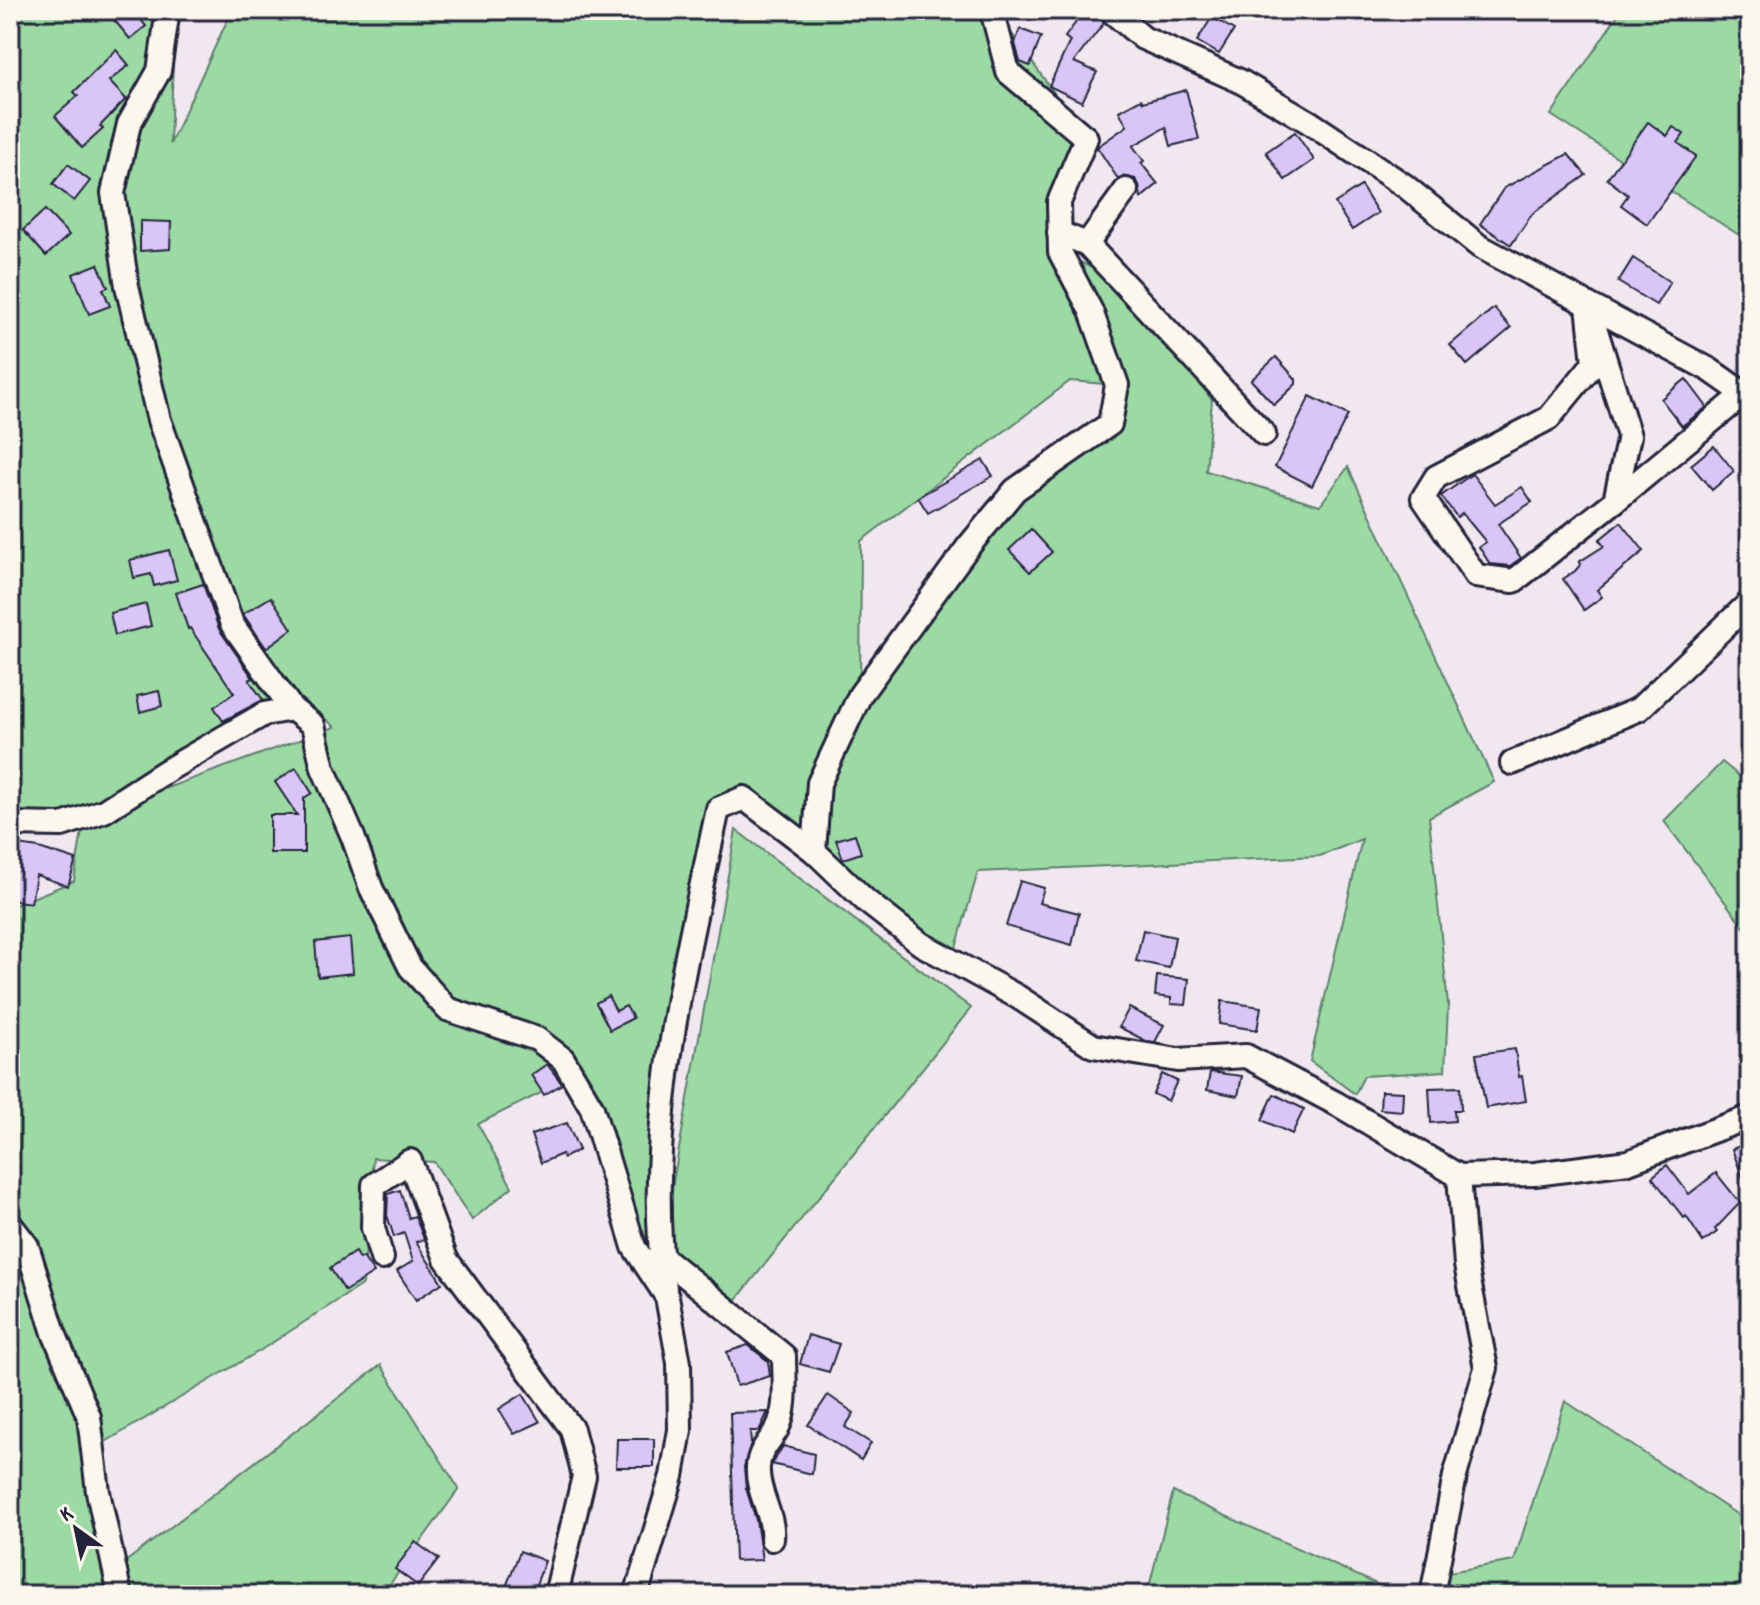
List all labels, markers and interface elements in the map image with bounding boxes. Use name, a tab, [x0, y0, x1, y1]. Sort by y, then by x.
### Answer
north arrow	[36, 1489, 116, 1569]
text: K	[54, 1499, 80, 1531]

